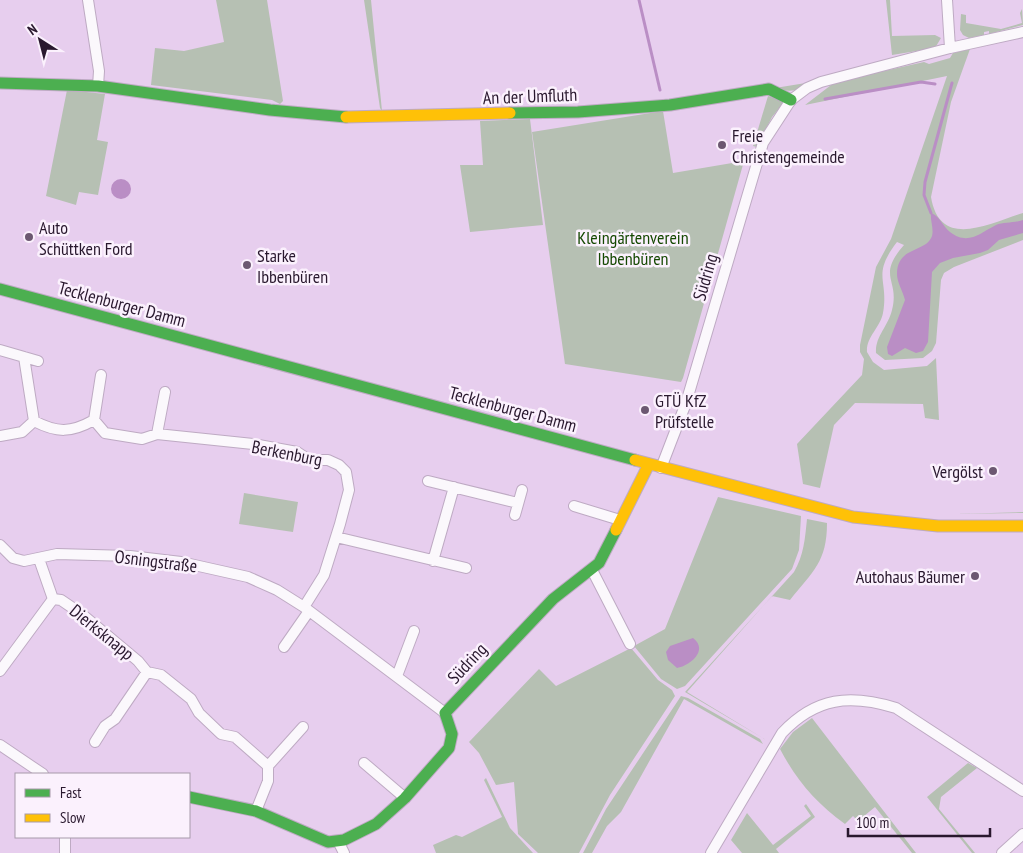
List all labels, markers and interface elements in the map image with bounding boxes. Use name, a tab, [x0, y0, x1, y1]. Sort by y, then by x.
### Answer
north arrow	[15, 15, 65, 65]
text: N	[24, 20, 41, 39]
street label: An der Umfluth	[482, 83, 578, 109]
place label: Freie Christengemeinde	[732, 124, 845, 168]
marker: Freie Christengemeinde	[716, 139, 728, 151]
place label: Auto Schüttken Ford	[39, 216, 133, 260]
park label: Kleingärtenverein Ibbenbüren	[577, 226, 689, 270]
marker: Auto Schüttken Ford	[23, 231, 35, 243]
place label: Starke Ibbenbüren	[257, 244, 328, 288]
street label: Südring	[687, 251, 723, 303]
marker: Starke Ibbenbüren	[241, 259, 253, 271]
street label: Tecklenburger Damm	[56, 276, 188, 332]
street label: Tecklenburger Damm	[447, 381, 579, 437]
place label: GTÜ KfZ Prüfstelle	[655, 389, 714, 433]
marker: GTÜ KfZ Prüfstelle	[639, 404, 651, 416]
street label: Berkenburg	[250, 435, 324, 471]
place label: Vergölst	[931, 460, 983, 483]
marker: Vergölst	[987, 465, 999, 477]
street label: Osningstraße	[113, 545, 199, 577]
place label: Autohaus Bäumer	[856, 565, 965, 588]
marker: Autohaus Bäumer	[969, 570, 981, 582]
street label: Dierksknapp	[65, 599, 139, 665]
street label: Südring	[442, 638, 492, 688]
legend	[15, 773, 190, 838]
text: Fast	[60, 783, 81, 802]
scale bar	[848, 806, 990, 838]
text: Slow	[60, 808, 85, 827]
text: 100 m	[856, 813, 889, 832]

